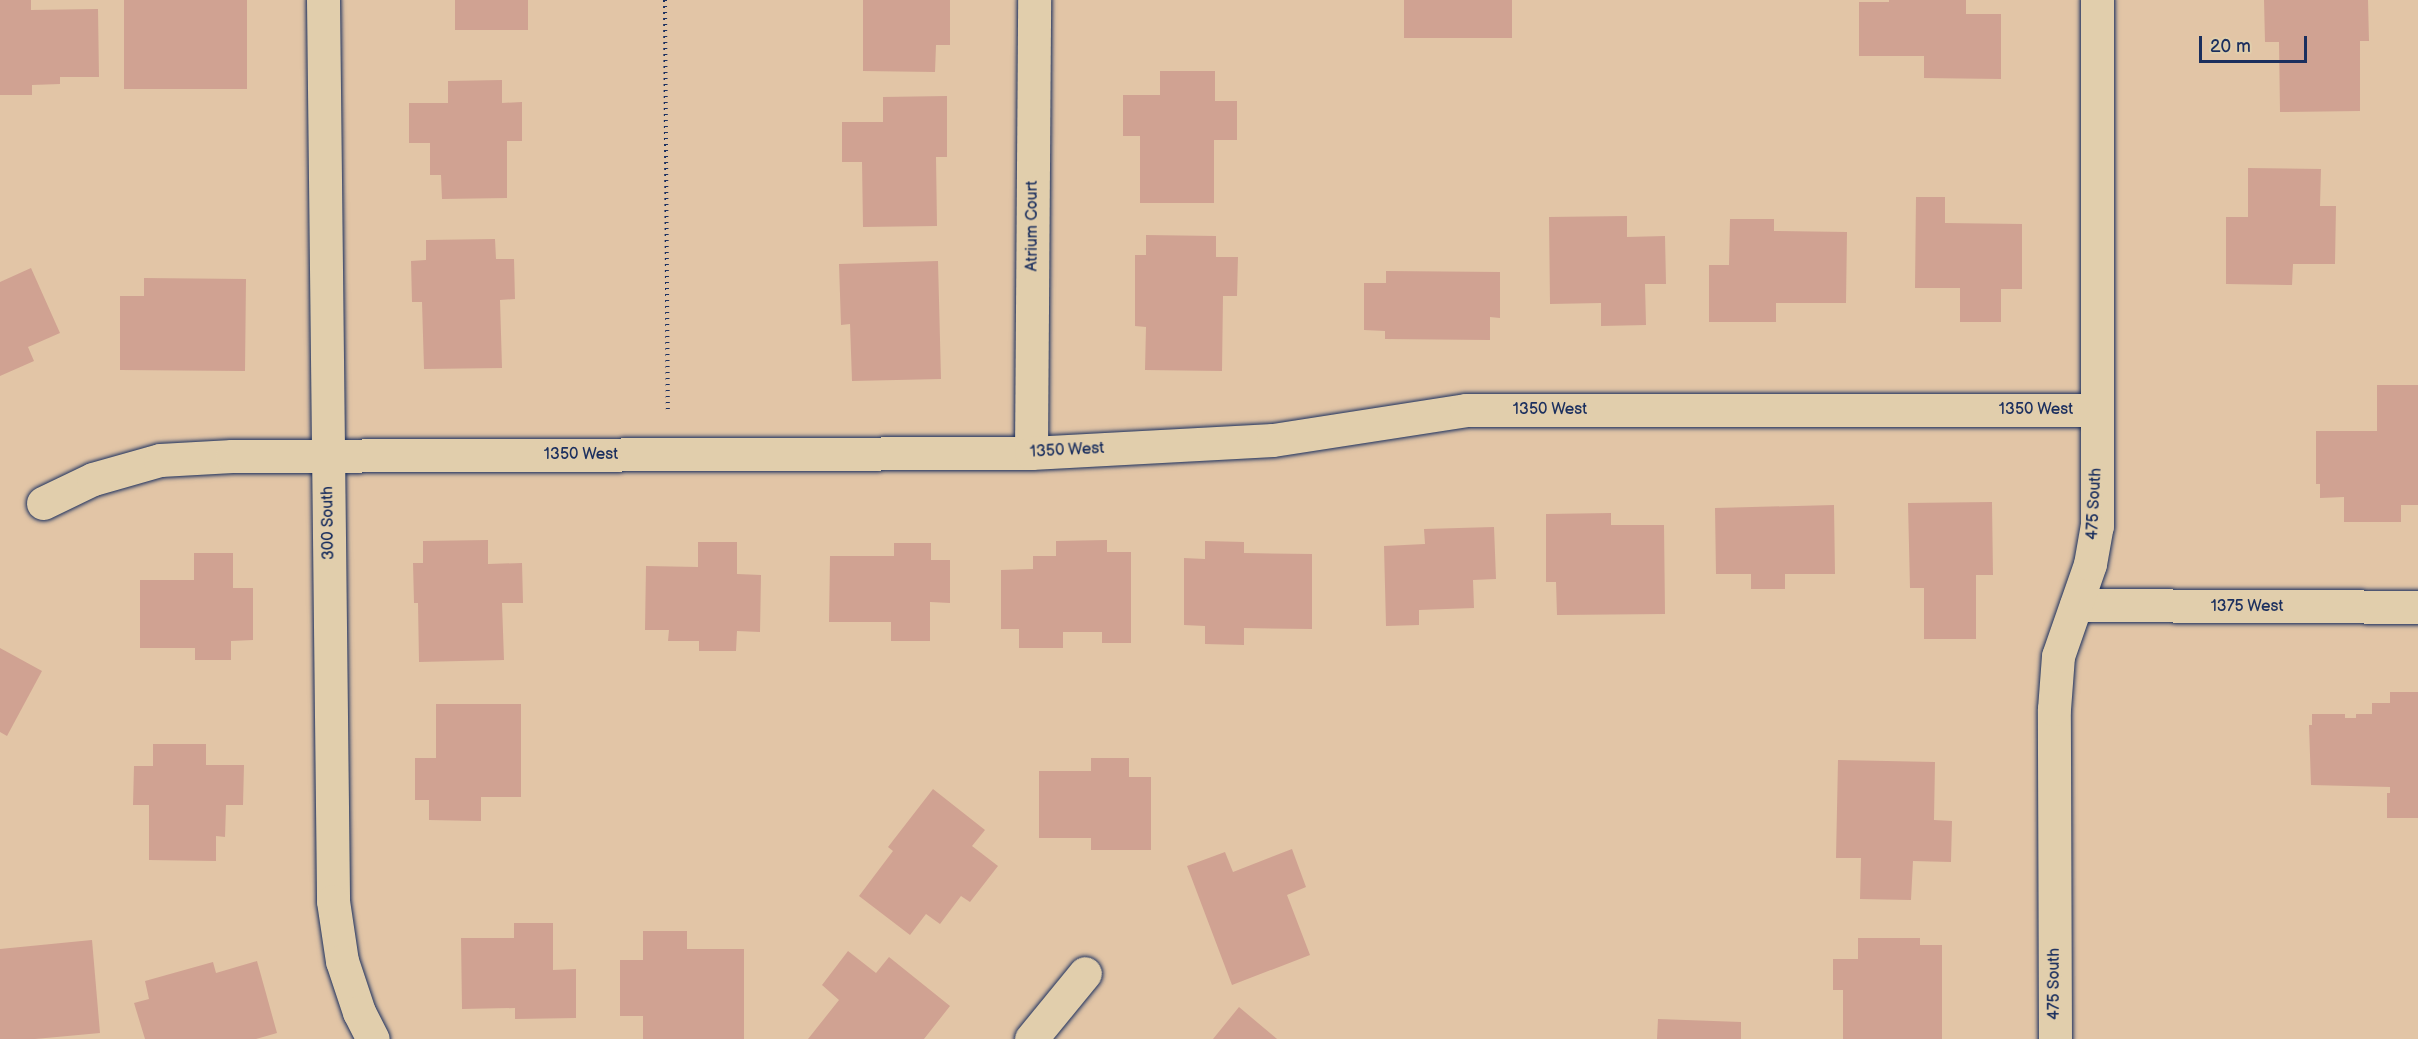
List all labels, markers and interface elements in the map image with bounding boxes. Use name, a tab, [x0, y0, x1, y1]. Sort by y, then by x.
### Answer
scale bar	[2202, 24, 2310, 62]
text: 20 m	[2210, 36, 2251, 57]
street label: Atrium Court	[1023, 181, 1043, 271]
street label: 1350 West	[1513, 400, 1587, 420]
street label: 1350 West	[1999, 400, 2073, 420]
street label: 1350 West	[1029, 439, 1105, 463]
street label: 1350 West	[544, 445, 618, 465]
street label: 475 South	[2084, 467, 2106, 541]
street label: 300 South	[319, 486, 339, 560]
street label: 1375 West	[2210, 597, 2284, 617]
street label: 475 South	[2045, 948, 2065, 1020]

